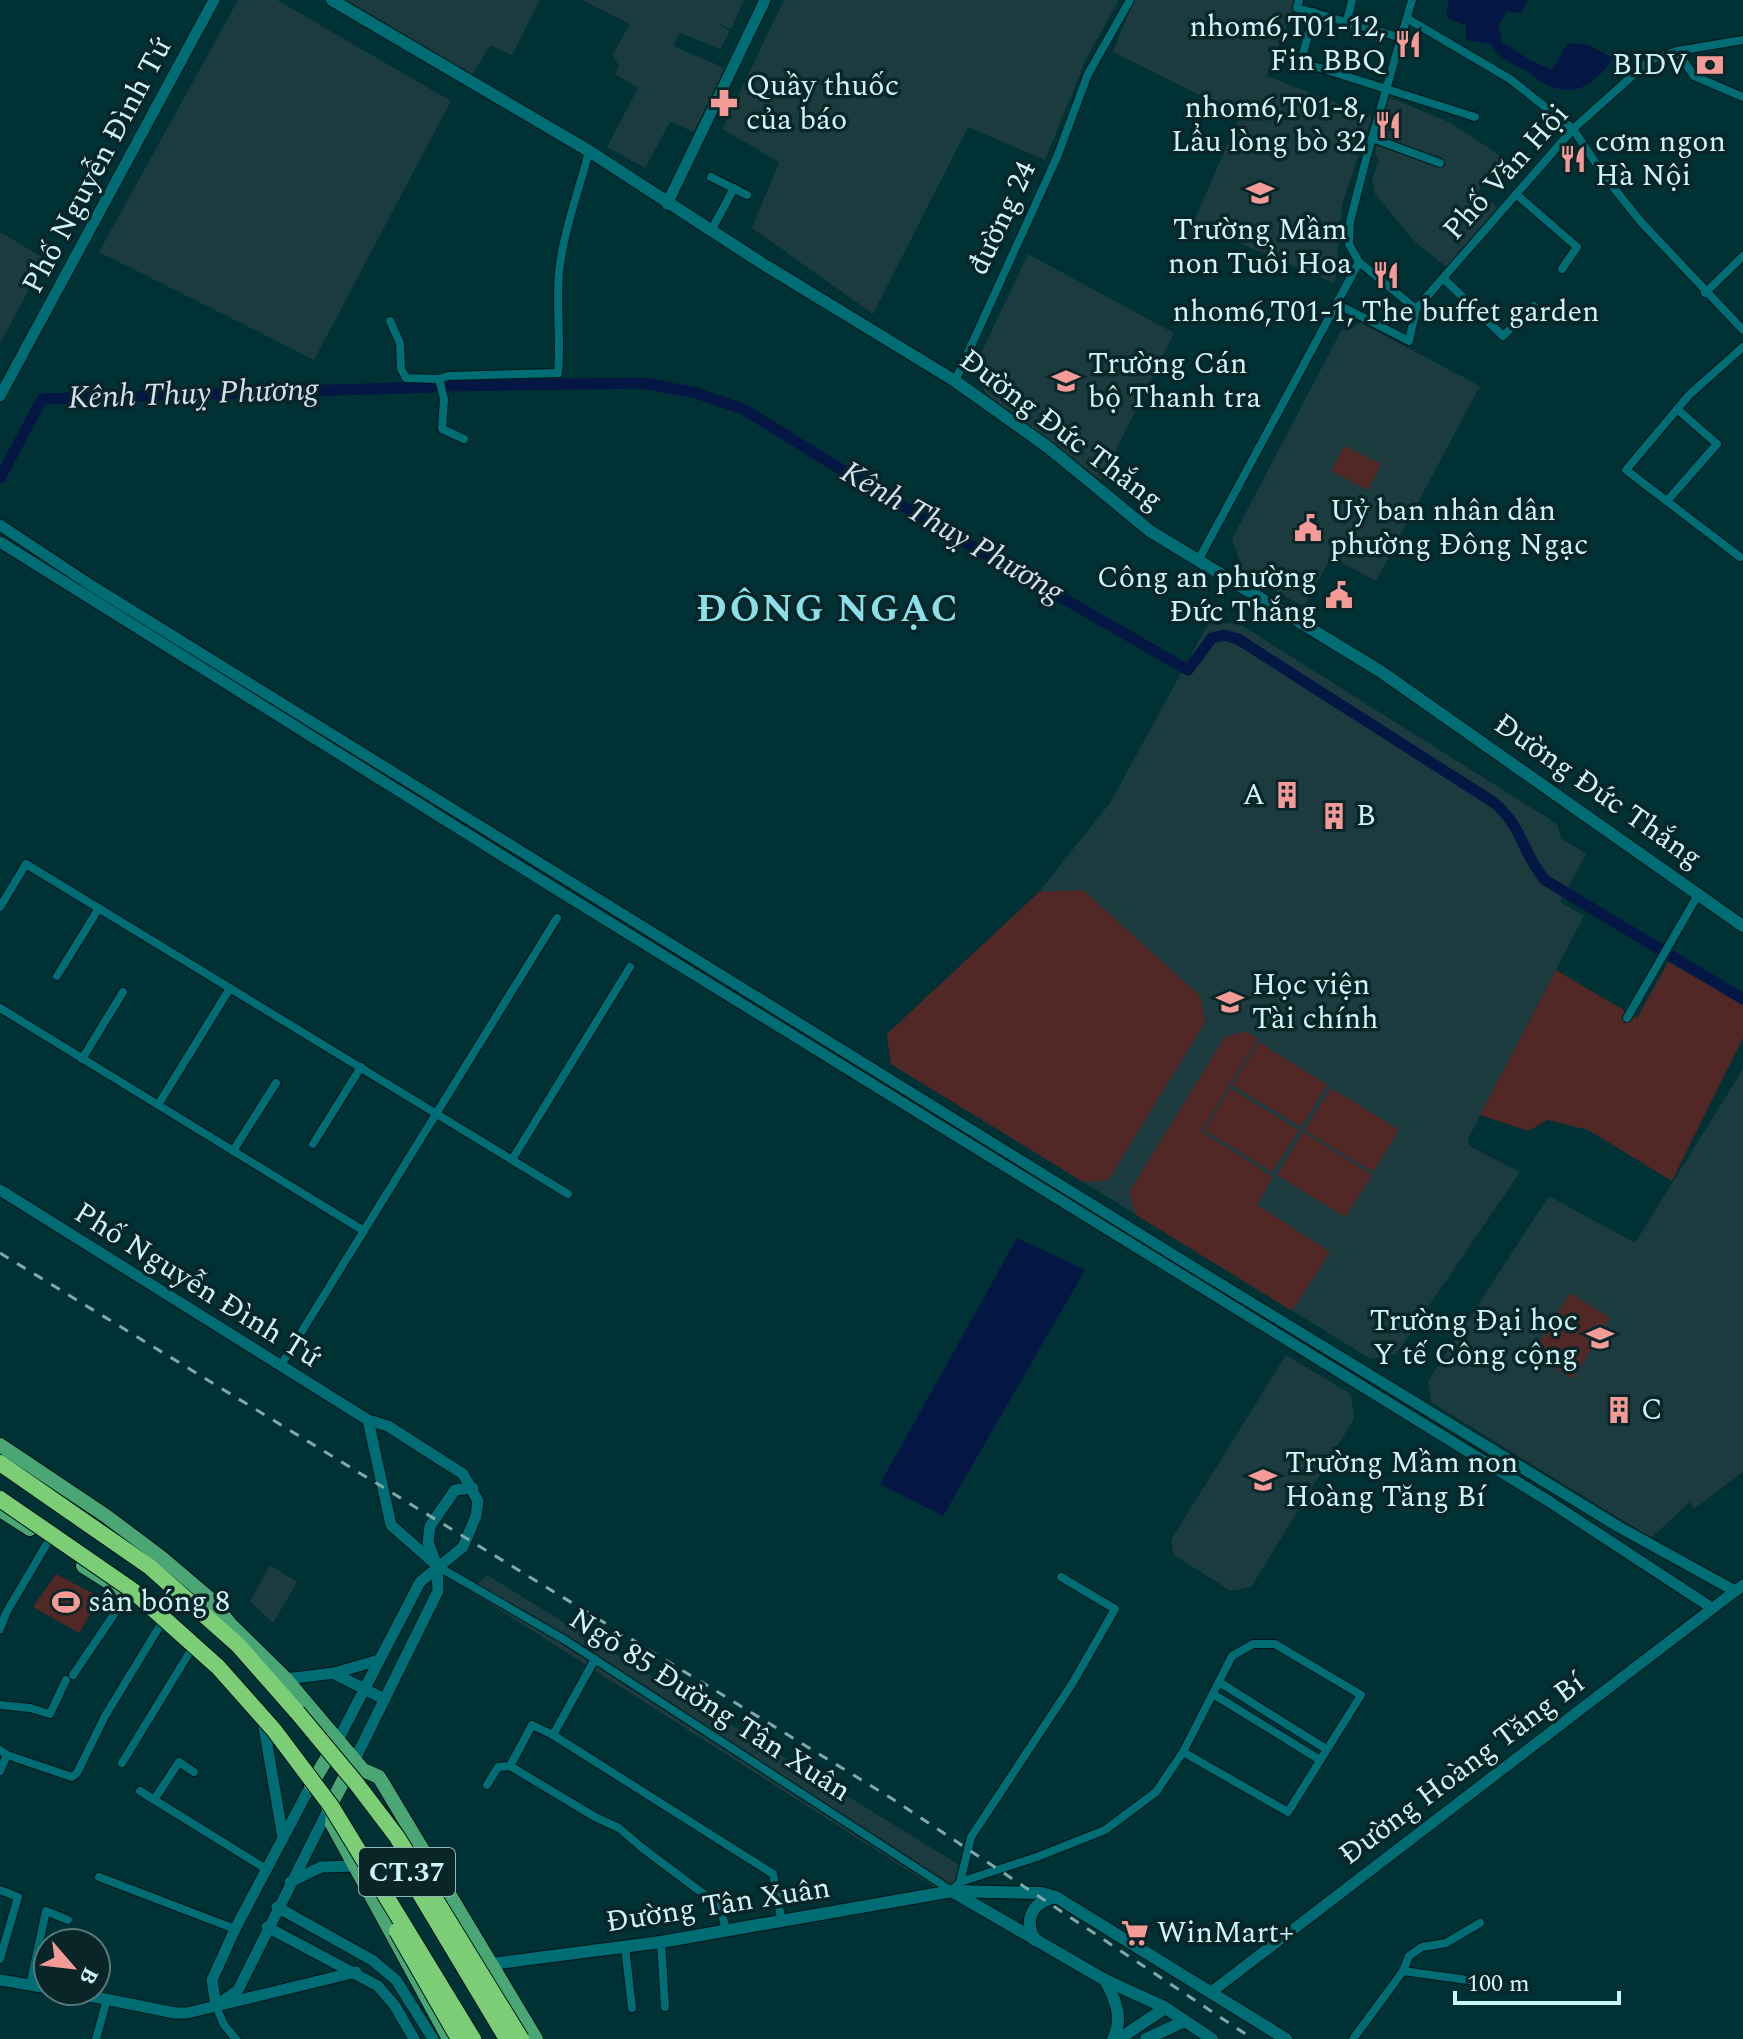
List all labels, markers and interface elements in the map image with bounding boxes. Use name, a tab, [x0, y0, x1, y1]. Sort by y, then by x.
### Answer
place label: nhom6,T01-12, Fin BBQ	[1189, 4, 1387, 84]
street label: Phố Nguyễn Đình Tứ	[10, 29, 184, 302]
restaurant icon: nhom6,T01-12, Fin BBQ	[1393, 29, 1423, 59]
place label: BIDV	[1612, 42, 1688, 88]
bank icon: BIDV	[1695, 50, 1725, 80]
place label: Quầy thuốc của báo	[746, 63, 899, 143]
place label: nhom6,T01-8, Lẩu lòng bò 32	[1171, 85, 1366, 165]
pharmacy icon: Quầy thuốc của báo	[709, 88, 739, 118]
street label: Phố Văn Hội	[1432, 93, 1580, 251]
restaurant icon: nhom6,T01-8, Lẩu lòng bò 32	[1373, 110, 1403, 140]
place label: cơm ngon Hà Nội	[1595, 119, 1726, 199]
restaurant icon: cơm ngon Hà Nội	[1558, 144, 1588, 174]
street label: đường 24	[955, 153, 1049, 283]
school or university icon: Trường Mầm non Tuổi Hoa	[1245, 178, 1275, 208]
place label: Trường Mầm non Tuổi Hoa	[1168, 207, 1352, 287]
restaurant icon: nhom6,T01-1, The buffet garden	[1371, 260, 1401, 290]
place label: nhom6,T01-1, The buffet garden	[1173, 289, 1600, 335]
street label: Đường Đức Thắng	[949, 338, 1173, 522]
place label: Trường Cán bộ Thanh tra	[1088, 341, 1261, 421]
water label: Kênh Thuỵ Phương	[67, 365, 320, 423]
school or university icon: Trường Cán bộ Thanh tra	[1051, 366, 1081, 396]
water label: Kênh Thuỵ Phương	[831, 448, 1073, 616]
place label: Uỷ ban nhân dân phường Đông Ngạc	[1330, 488, 1588, 568]
public building icon: Uỷ ban nhân dân phường Đông Ngạc	[1293, 513, 1323, 543]
place label: Công an phường Đức Thắng	[1097, 555, 1317, 635]
public building icon: Công an phường Đức Thắng	[1324, 580, 1354, 610]
district label: ĐÔNG NGẠC	[696, 581, 960, 639]
street label: Đường Đức Thắng	[1484, 702, 1712, 880]
place label: A	[1243, 772, 1265, 818]
building icon: A	[1272, 780, 1302, 810]
place label: B	[1356, 793, 1376, 839]
building icon: B	[1319, 801, 1349, 831]
place label: Học viện Tài chính	[1252, 962, 1379, 1042]
school or university icon: Học viện Tài chính	[1215, 987, 1245, 1017]
street label: Phố Nguyễn Đình Tứ	[65, 1190, 330, 1380]
place label: Trường Đại học Y tế Công cộng	[1370, 1298, 1578, 1378]
school or university icon: Trường Đại học Y tế Công cộng	[1585, 1323, 1615, 1353]
place label: C	[1641, 1387, 1663, 1433]
building icon: C	[1604, 1395, 1634, 1425]
place label: Trường Mầm non Hoàng Tăng Bí	[1285, 1440, 1518, 1520]
school or university icon: Trường Mầm non Hoàng Tăng Bí	[1248, 1465, 1278, 1495]
place label: sân bóng 8	[88, 1579, 230, 1625]
sports icon: sân bóng 8	[51, 1587, 81, 1617]
street label: Ngõ 85 Đường Tân Xuân	[560, 1596, 860, 1814]
street label: Đường Hoàng Tăng Bí	[1329, 1660, 1596, 1877]
road number: CT.37	[359, 1848, 455, 1896]
street label: Đường Tân Xuân	[602, 1865, 834, 1945]
place label: WinMart+	[1157, 1910, 1294, 1956]
supermarket icon: WinMart+	[1120, 1918, 1150, 1948]
north arrow	[32, 1927, 112, 2007]
scale bar	[1455, 1955, 1619, 2005]
text: B	[70, 1961, 107, 1990]
text: 100 m	[1467, 1966, 1530, 2002]

